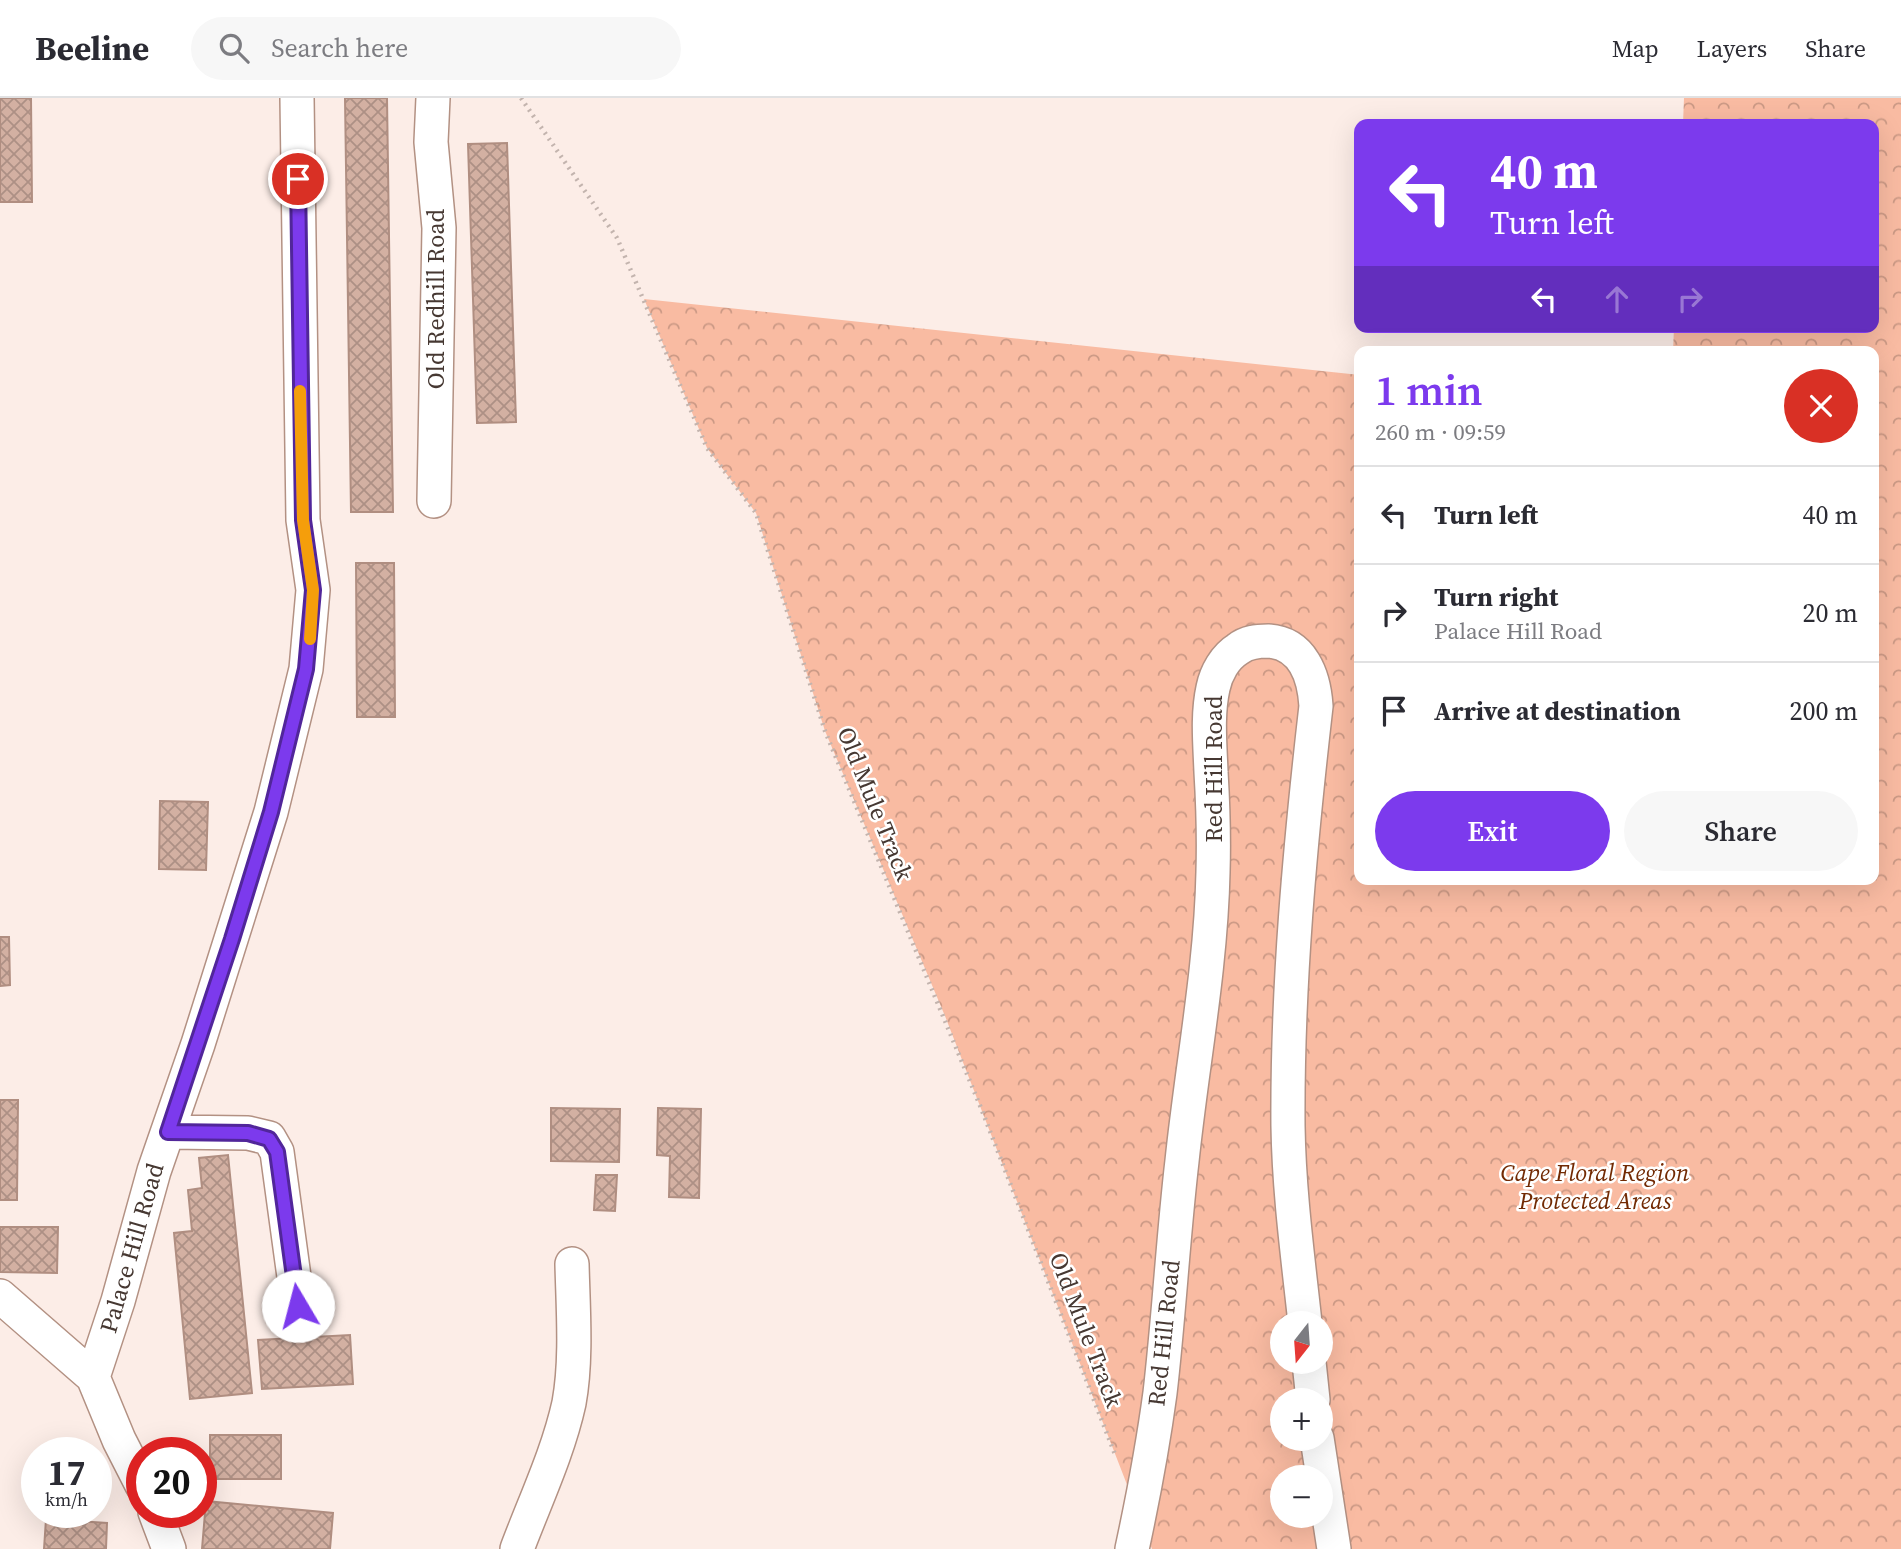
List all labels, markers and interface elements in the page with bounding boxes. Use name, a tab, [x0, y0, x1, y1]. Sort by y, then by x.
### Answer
search box	[191, 17, 681, 80]
text: Beeline	[35, 26, 149, 71]
icon: search	[215, 29, 253, 67]
text: Search here	[271, 30, 408, 66]
text: Map	[1612, 32, 1659, 65]
text: Layers	[1697, 32, 1767, 65]
text: Share	[1805, 32, 1866, 65]
text: 40 m	[1490, 137, 1598, 204]
icon: left	[1375, 147, 1466, 238]
pin	[268, 149, 328, 209]
icon: arrive	[279, 160, 317, 198]
text: Turn left	[1490, 201, 1614, 245]
street label: Old Redhill Road	[419, 208, 452, 389]
icon: left	[1525, 280, 1563, 318]
icon: ahead	[1598, 280, 1636, 318]
icon: right	[1671, 280, 1709, 318]
text: 1 min	[1375, 361, 1483, 419]
button: close	[1784, 369, 1858, 443]
text: 260 m · 09:59	[1375, 416, 1506, 448]
icon: left	[1375, 496, 1413, 534]
text: Turn left	[1434, 497, 1538, 533]
text: 40 m	[1803, 497, 1858, 533]
text: Turn right	[1434, 579, 1558, 615]
icon: right	[1375, 594, 1413, 632]
text: 20 m	[1803, 595, 1858, 631]
text: Palace Hill Road	[1434, 615, 1602, 647]
icon: arrive	[1375, 692, 1413, 730]
text: Arrive at destination	[1434, 693, 1681, 729]
text: 200 m	[1790, 693, 1858, 729]
street label: Red Hill Road	[1197, 695, 1230, 843]
street label: Old Mule Track	[830, 722, 922, 887]
button: Exit	[1375, 791, 1610, 871]
button: Share	[1624, 791, 1858, 871]
park label: Cape Floral Region Protected Areas	[1501, 1156, 1690, 1217]
street label: Palace Hill Road	[91, 1159, 172, 1337]
street label: Old Mule Track	[1042, 1248, 1131, 1413]
street label: Red Hill Road	[1139, 1258, 1188, 1408]
position arrow	[261, 1269, 335, 1343]
north arrow	[1270, 1311, 1334, 1374]
map controls	[1270, 1311, 1333, 1528]
button: +	[1270, 1388, 1333, 1451]
speed limit sign: 20	[126, 1437, 217, 1528]
text: 17	[48, 1449, 85, 1497]
button: −	[1270, 1465, 1333, 1528]
text: km/h	[45, 1487, 88, 1512]

